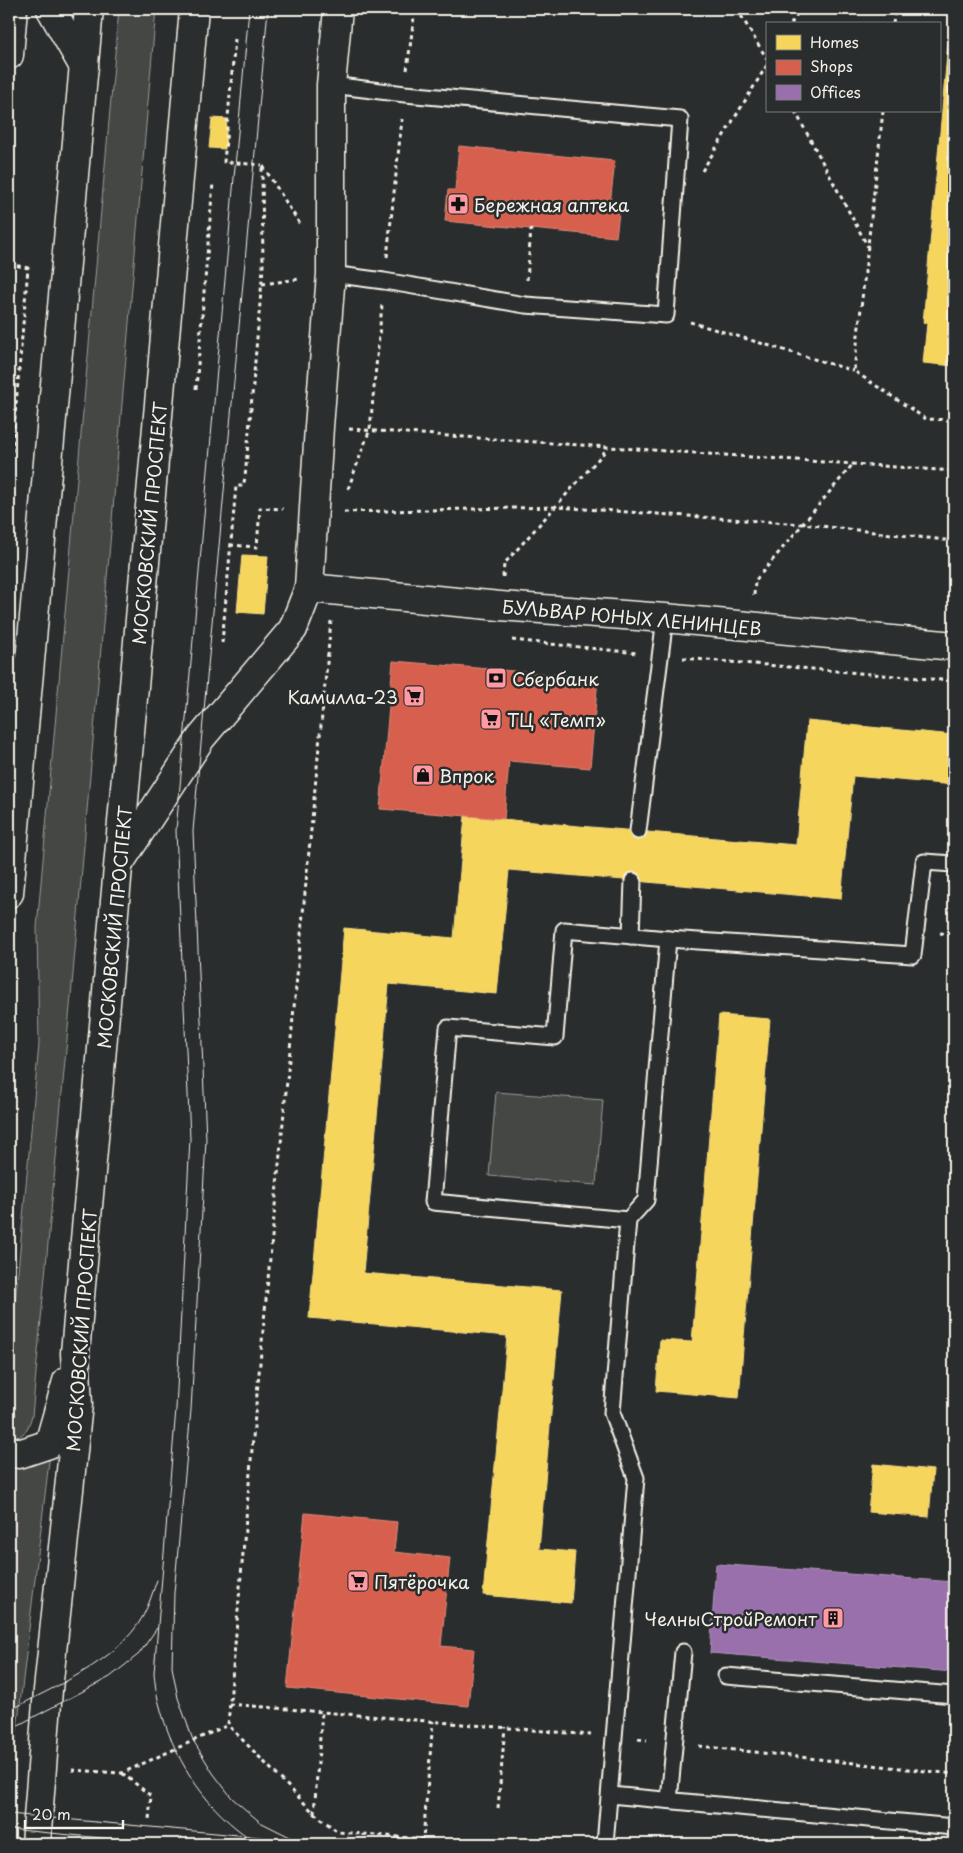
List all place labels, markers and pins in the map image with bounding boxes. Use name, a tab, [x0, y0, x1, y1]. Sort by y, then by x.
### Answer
place label: Бережная аптека	[474, 191, 630, 218]
pharmacy icon: Бережная аптека	[446, 192, 470, 216]
place label: Сбербанк	[512, 665, 599, 692]
bank icon: Сбербанк	[484, 666, 508, 690]
place label: Камилла-23	[288, 683, 398, 710]
supermarket icon: Камилла-23	[402, 684, 426, 708]
place label: ТЦ «Темп»	[507, 706, 606, 733]
supermarket icon: ТЦ «Темп»	[479, 707, 503, 731]
place label: Впрок	[439, 762, 494, 789]
shop icon: Впрок	[411, 763, 435, 787]
place label: Пятёрочка	[374, 1568, 470, 1595]
supermarket icon: Пятёрочка	[346, 1569, 370, 1593]
place label: ЧелныСтройРемонт	[644, 1605, 817, 1632]
building icon: ЧелныСтройРемонт	[821, 1606, 845, 1630]

